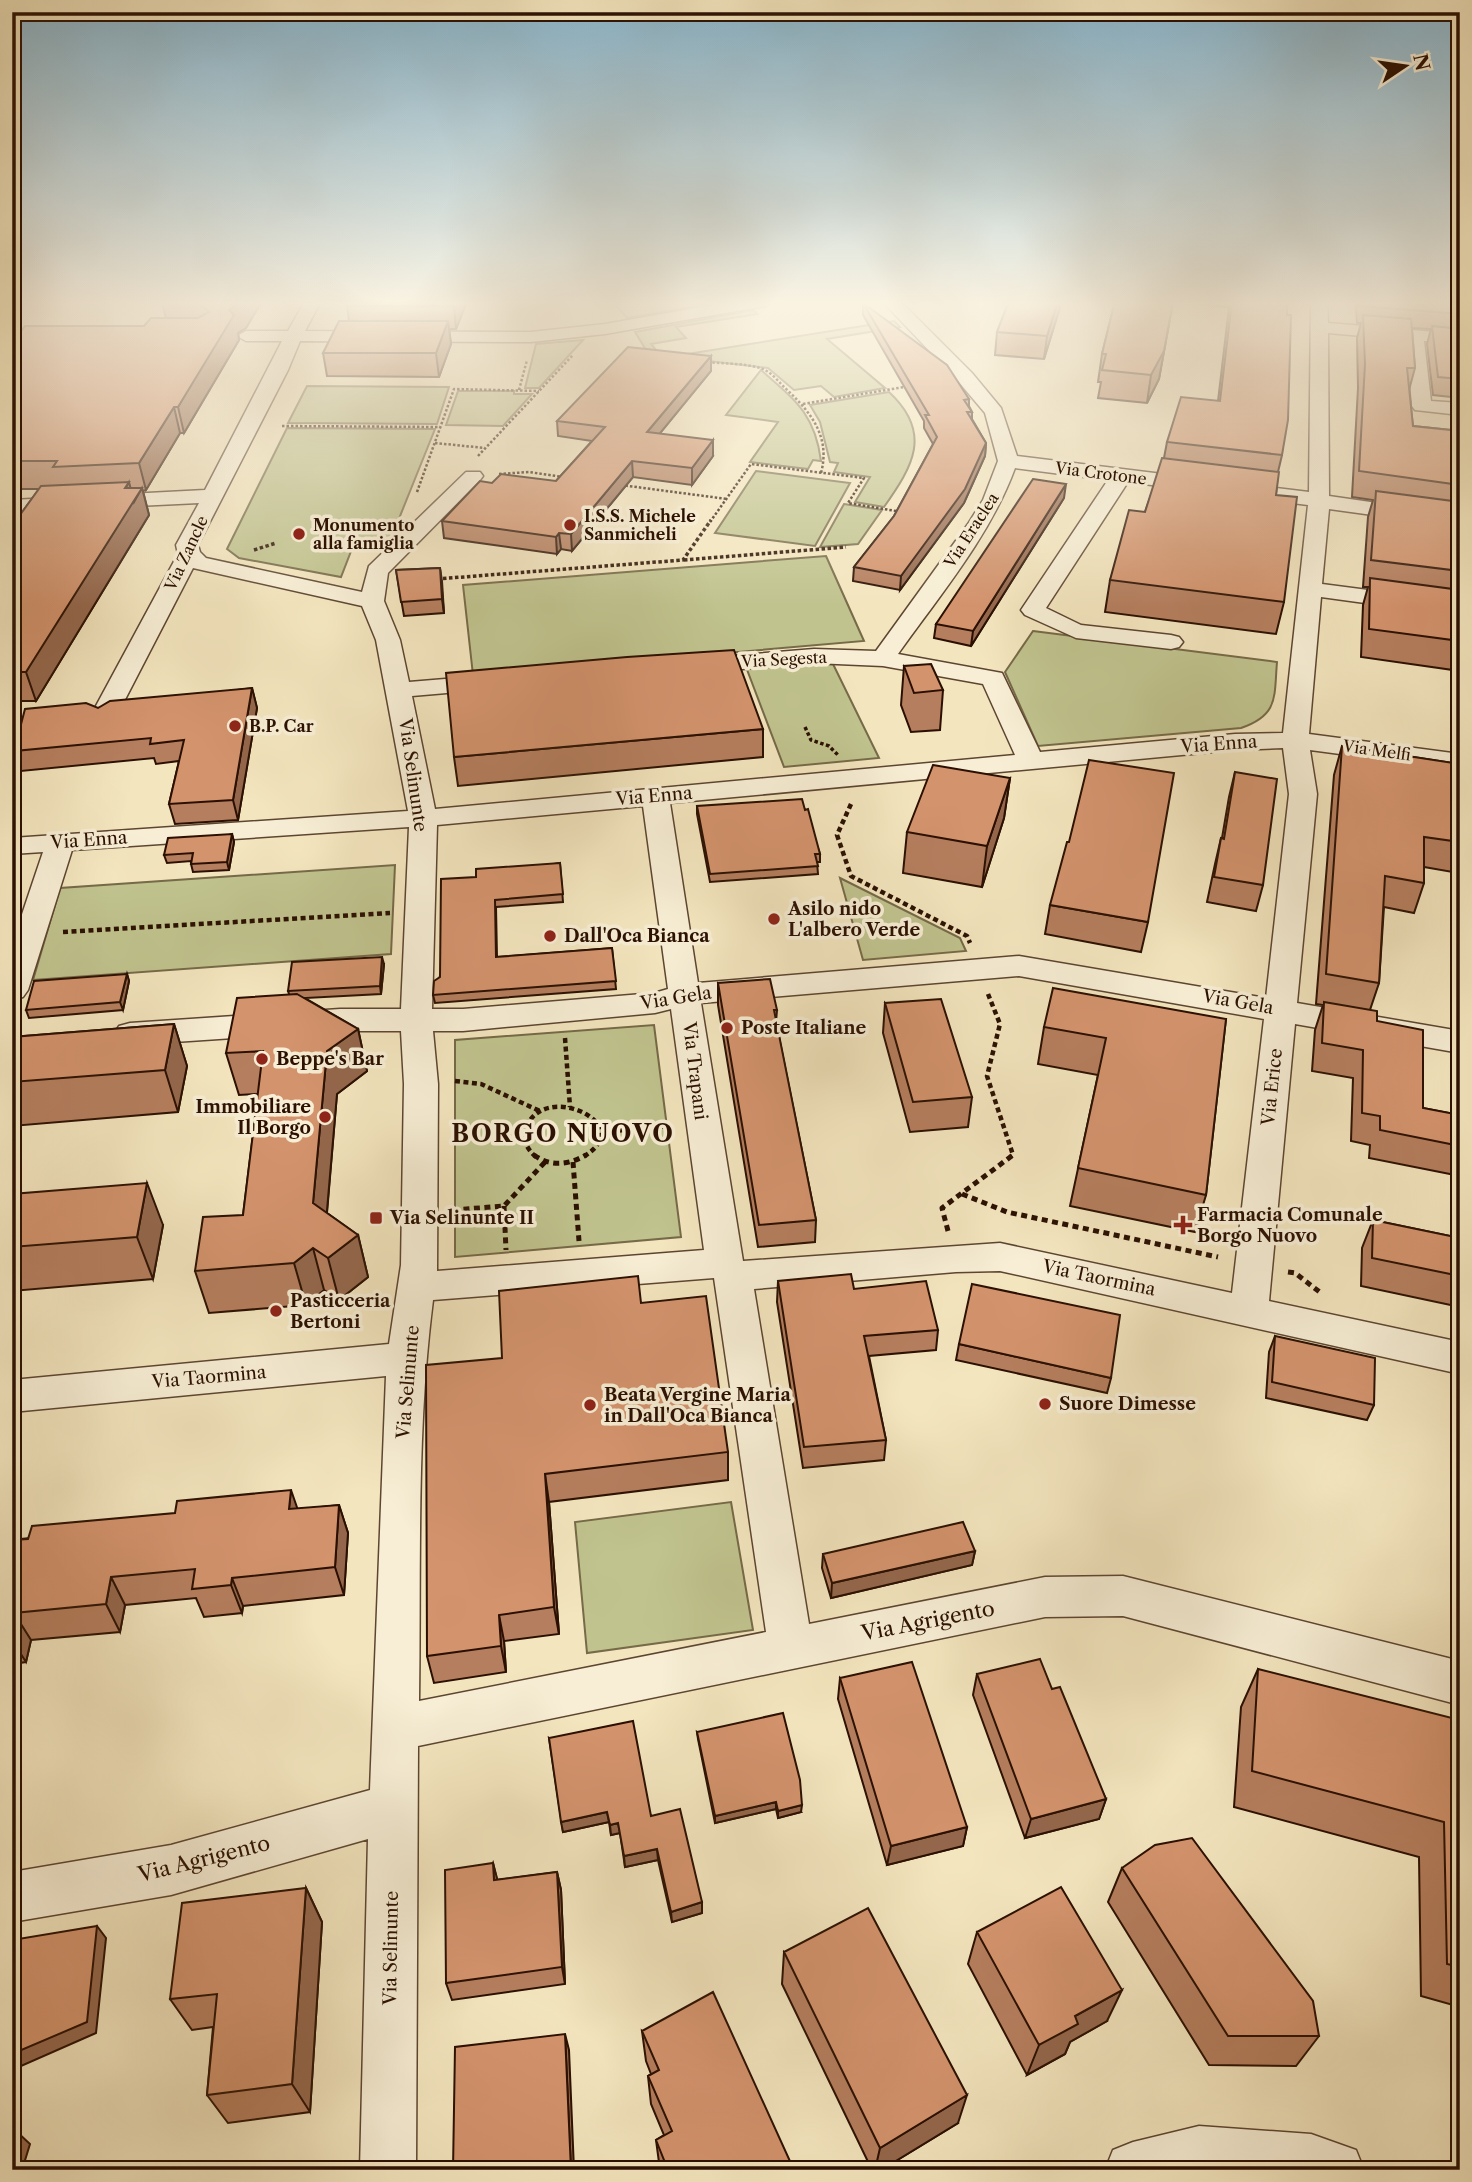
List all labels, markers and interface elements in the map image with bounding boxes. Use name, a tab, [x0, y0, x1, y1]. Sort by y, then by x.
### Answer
north arrow	[1370, 32, 1440, 102]
text: N	[1408, 52, 1434, 73]
street label: Via Crotone	[1053, 457, 1148, 489]
street label: Via Eraclea	[939, 488, 1003, 572]
place label: I.S.S. Michele Sanmicheli	[584, 506, 696, 544]
street label: Via Zancle	[160, 512, 212, 595]
place label: Monumento alla famiglia	[313, 515, 415, 553]
marker: I.S.S. Michele Sanmicheli	[562, 517, 578, 533]
marker: Monumento alla famiglia	[291, 526, 307, 542]
street label: Via Segesta	[740, 647, 828, 671]
place label: B.P. Car	[249, 716, 314, 736]
street label: Via Selinunte	[394, 716, 432, 833]
marker: B.P. Car	[227, 718, 243, 734]
street label: Via Enna	[1179, 730, 1259, 758]
street label: Via Melfi	[1341, 735, 1412, 765]
street label: Via Enna	[614, 782, 694, 810]
street label: Via Enna	[49, 826, 129, 854]
place label: Asilo nido L'albero Verde	[787, 898, 920, 941]
marker: Asilo nido L'albero Verde	[766, 911, 782, 927]
place label: Dall'Oca Bianca	[564, 925, 710, 947]
marker: Dall'Oca Bianca	[542, 928, 558, 944]
street label: Via Gela	[638, 981, 714, 1015]
street label: Via Gela	[1200, 985, 1276, 1019]
place label: Poste Italiane	[741, 1017, 867, 1039]
street label: Via Trapani	[678, 1020, 712, 1122]
marker: Poste Italiane	[719, 1020, 735, 1036]
street label: Via Erice	[1257, 1047, 1287, 1128]
place label: Beppe's Bar	[276, 1048, 384, 1070]
marker: Beppe's Bar	[254, 1051, 270, 1067]
place label: Immobiliare Il Borgo	[195, 1096, 311, 1139]
marker: Immobiliare Il Borgo	[317, 1109, 333, 1125]
district label: BORGO NUOVO	[451, 1119, 675, 1148]
place label: Farmacia Comunale Borgo Nuovo	[1197, 1204, 1383, 1247]
place label: Via Selinunte II	[389, 1207, 534, 1229]
marker: Via Selinunte II	[368, 1210, 384, 1226]
marker: Farmacia Comunale Borgo Nuovo	[1175, 1217, 1191, 1233]
street label: Via Taormina	[1040, 1255, 1158, 1301]
place label: Pasticceria Bertoni	[290, 1290, 391, 1333]
marker: Pasticceria Bertoni	[268, 1303, 284, 1319]
street label: Via Selinunte	[392, 1324, 424, 1441]
street label: Via Taormina	[150, 1361, 268, 1393]
place label: Beata Vergine Maria in Dall'Oca Bianca	[604, 1384, 792, 1427]
place label: Suore Dimesse	[1059, 1393, 1196, 1415]
marker: Suore Dimesse	[1037, 1396, 1053, 1412]
marker: Beata Vergine Maria in Dall'Oca Bianca	[582, 1397, 598, 1413]
street label: Via Agrigento	[858, 1595, 997, 1646]
street label: Via Agrigento	[134, 1830, 272, 1887]
street label: Via Selinunte	[379, 1891, 403, 2006]

